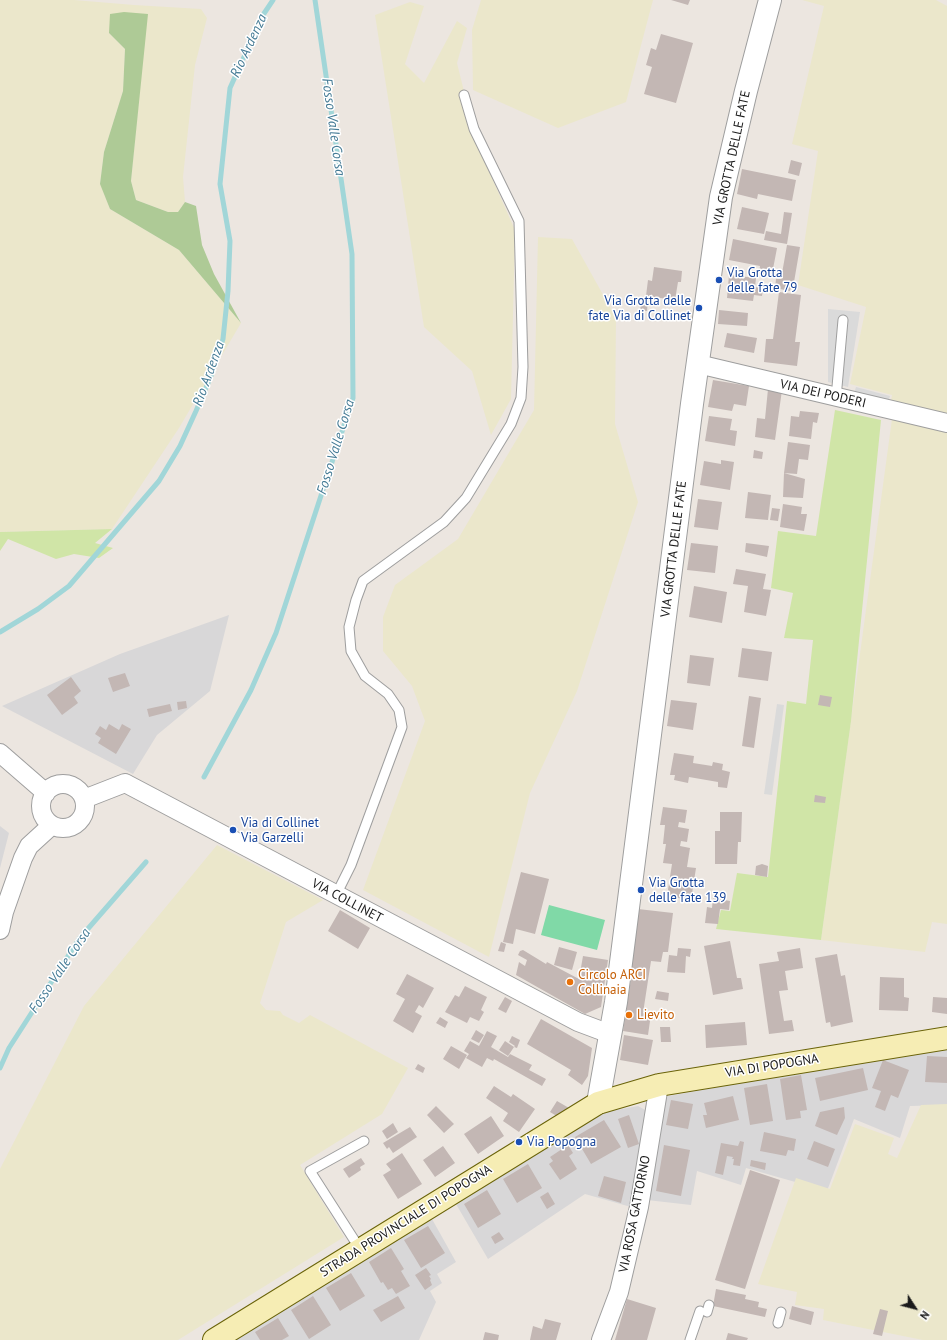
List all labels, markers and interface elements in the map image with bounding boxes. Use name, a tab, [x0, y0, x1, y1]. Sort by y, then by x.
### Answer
water label: Rio Ardenza	[227, 12, 271, 80]
water label: Fosso Valle Corsa	[318, 77, 348, 177]
street label: VIA GROTTA DELLE FATE	[710, 89, 754, 227]
place label: Via Grotta delle fate 79	[727, 265, 797, 296]
marker: Via Grotta delle fate 79	[714, 275, 724, 285]
place label: Via Grotta delle fate Via di Collinet	[588, 293, 691, 324]
marker: Via Grotta delle fate Via di Collinet	[694, 303, 704, 313]
water label: Rio Ardenza	[189, 339, 229, 409]
street label: VIA DEI PODERI	[778, 377, 868, 411]
water label: Fosso Valle Corsa	[314, 397, 358, 497]
street label: VIA GROTTA DELLE FATE	[658, 480, 690, 618]
place label: Via di Collinet Via Garzelli	[241, 815, 319, 846]
marker: Via di Collinet Via Garzelli	[228, 825, 238, 835]
place label: Via Grotta delle fate 139	[649, 875, 726, 906]
street label: VIA COLLINET	[309, 876, 385, 926]
marker: Via Grotta delle fate 139	[636, 885, 646, 895]
water label: Fosso Valle Corsa	[26, 926, 94, 1016]
place label: Circolo ARCI Collinaia	[578, 967, 646, 998]
marker: Circolo ARCI Collinaia	[565, 977, 575, 987]
place label: Lievito	[637, 1007, 675, 1023]
marker: Lievito	[624, 1010, 634, 1020]
street label: VIA DI POPOGNA	[724, 1051, 820, 1081]
place label: Via Popogna	[527, 1134, 596, 1150]
marker: Via Popogna	[514, 1137, 524, 1147]
street label: VIA ROSA GATTORNO	[616, 1154, 654, 1274]
street label: STRADA PROVINCIALE DI POPOGNA	[317, 1162, 495, 1280]
north arrow	[895, 1288, 935, 1328]
text: N	[917, 1308, 933, 1322]

